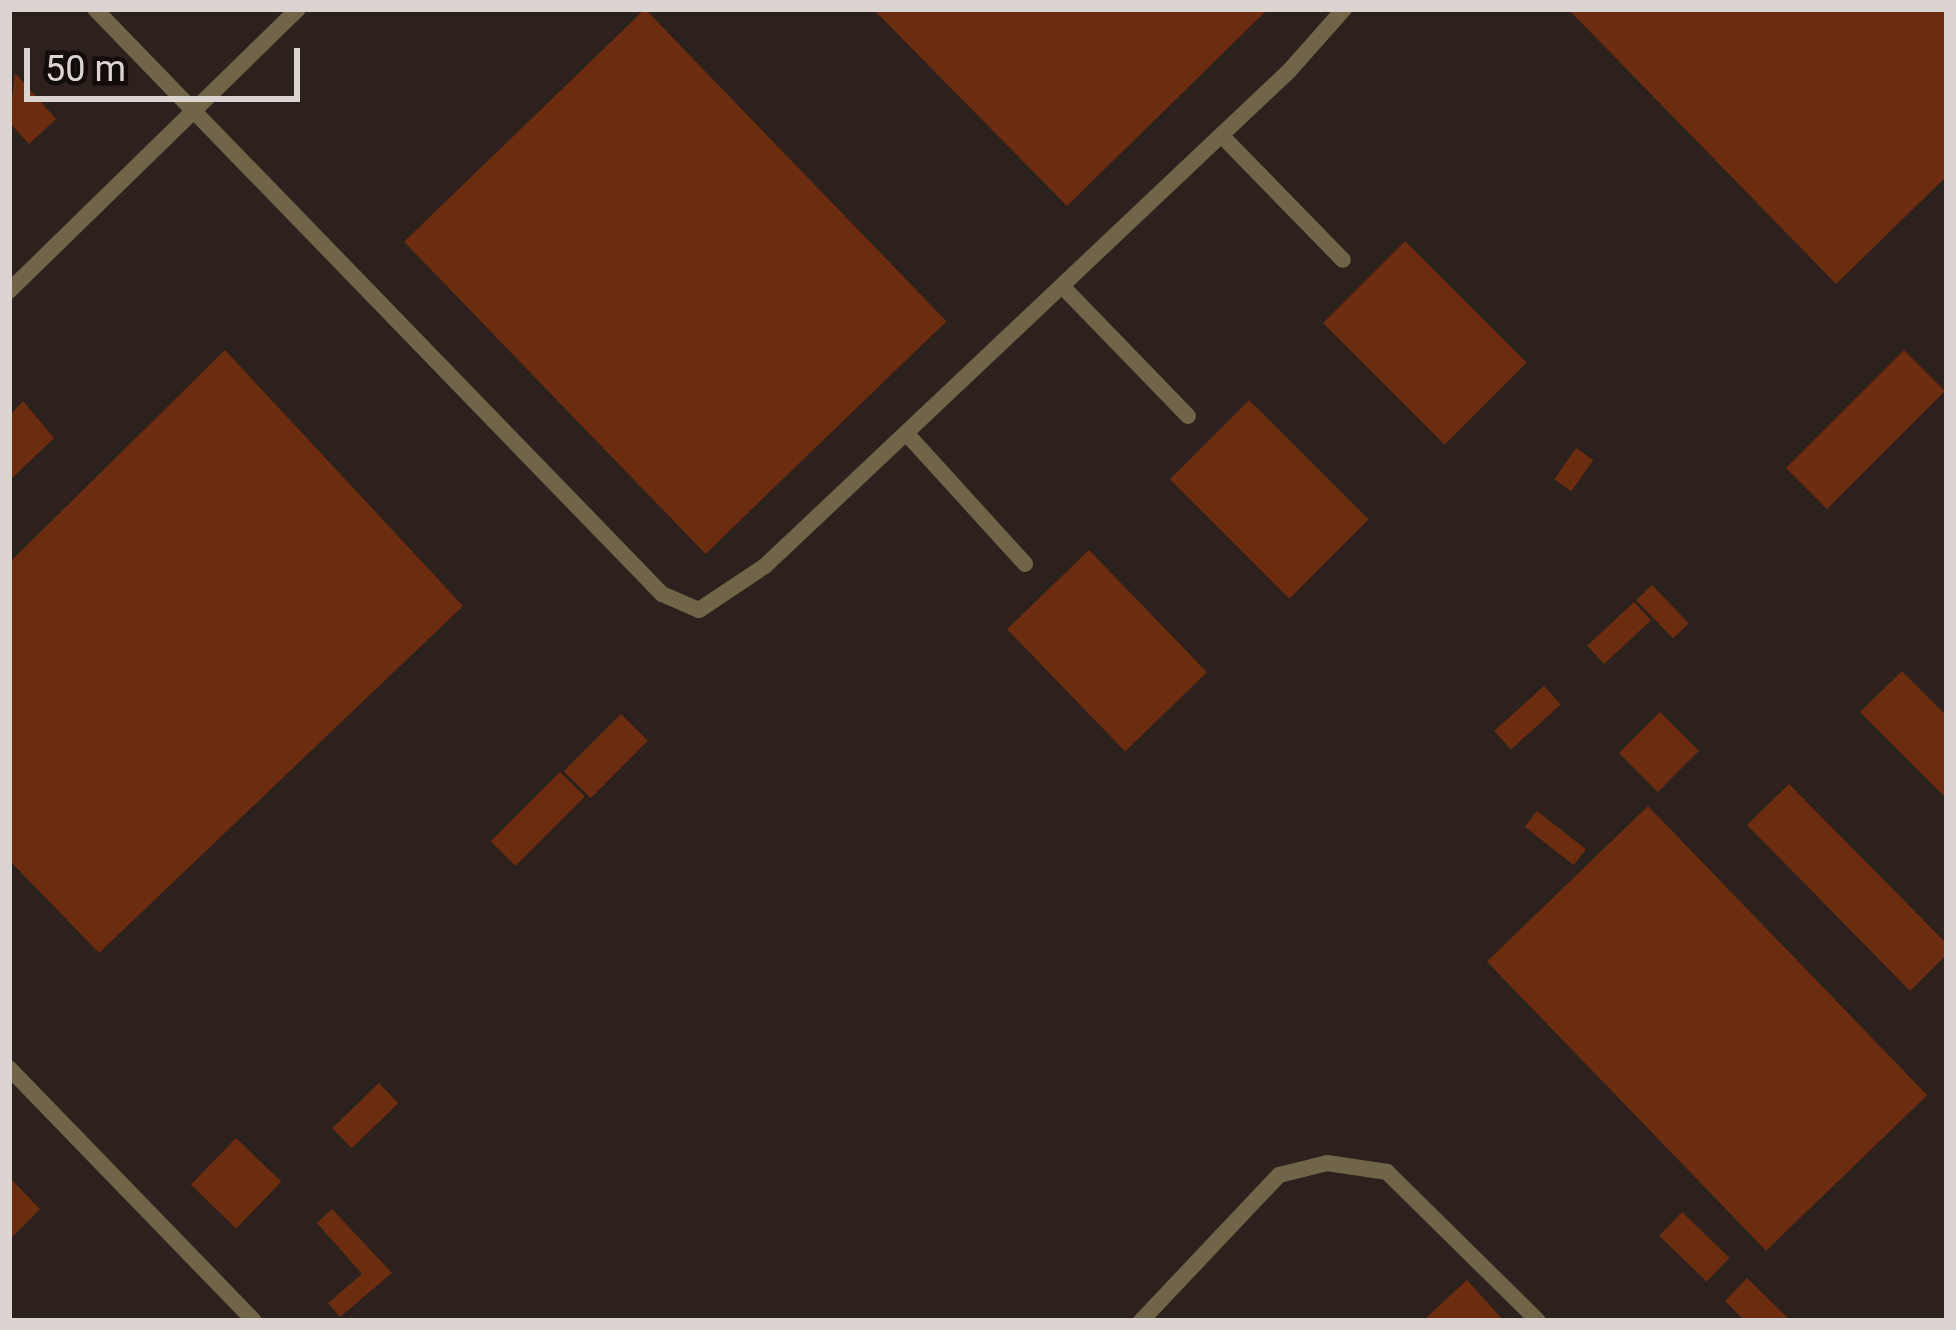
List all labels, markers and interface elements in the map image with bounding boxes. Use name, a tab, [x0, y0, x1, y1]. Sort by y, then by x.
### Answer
scale bar	[30, 24, 306, 98]
text: 50 m	[45, 48, 126, 90]

